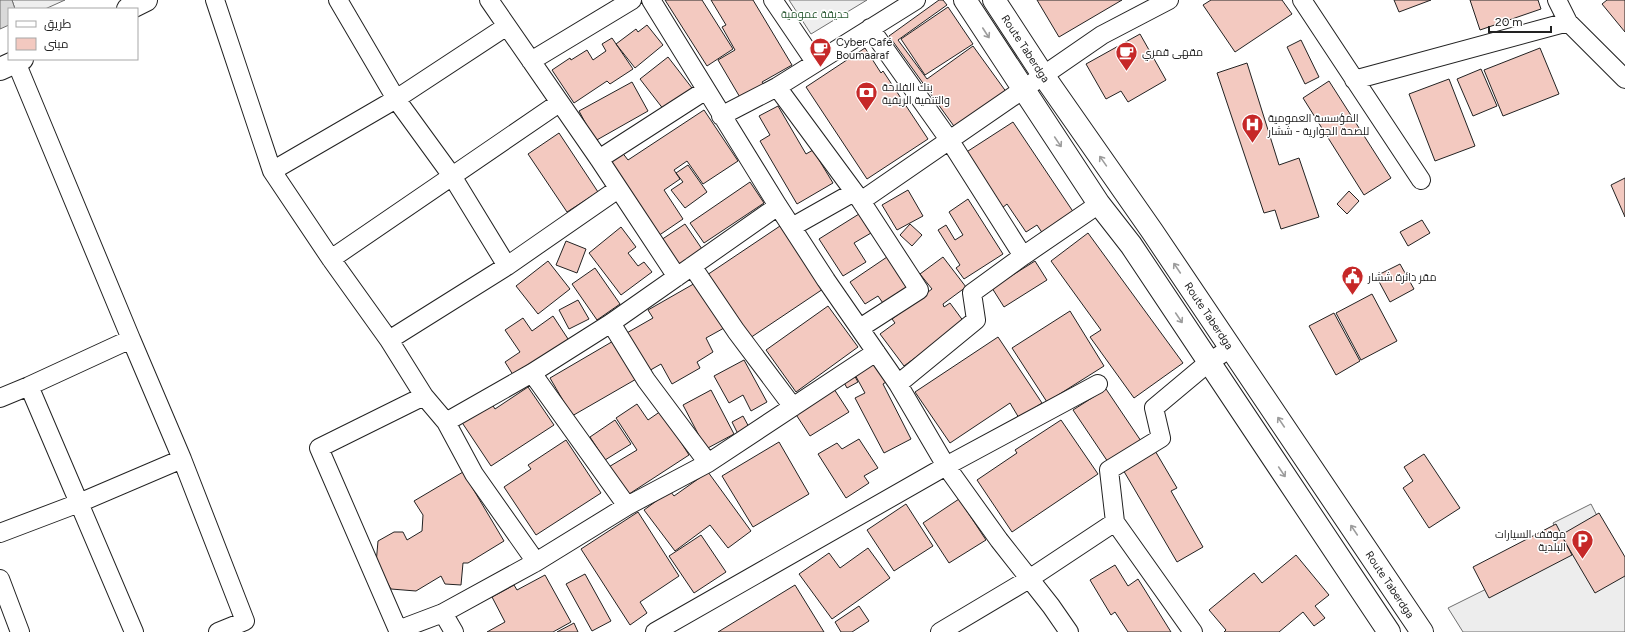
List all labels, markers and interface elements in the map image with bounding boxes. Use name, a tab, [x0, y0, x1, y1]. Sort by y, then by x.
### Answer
legend	[8, 8, 138, 60]
park label: حديقة عمومية	[781, 8, 849, 21]
scale bar	[1489, 8, 1551, 34]
street label: Route Taberdga	[999, 12, 1053, 85]
text: 20 m	[1495, 15, 1523, 29]
text: طريق	[44, 17, 72, 31]
one-way arrow	[983, 27, 991, 39]
cafe icon: Cyber Café Boumaaraf	[808, 35, 834, 68]
place label: Cyber Café Boumaaraf	[836, 36, 892, 62]
text: مبنى	[44, 37, 69, 51]
cafe icon: مقهى قمري	[1113, 39, 1139, 72]
place label: مقهى قمري	[1142, 46, 1203, 61]
bank icon: بنك الفلاحة والتنمية الريفية	[854, 80, 880, 113]
place label: بنك الفلاحة والتنمية الريفية	[882, 81, 950, 107]
hospital icon: المؤسسة العمومية للصحة الجوارية - ششار	[1240, 111, 1266, 144]
place label: المؤسسة العمومية للصحة الجوارية - ششار	[1267, 112, 1369, 138]
one-way arrow	[1053, 136, 1062, 147]
one-way arrow	[1099, 155, 1107, 166]
one-way arrow	[1173, 262, 1181, 273]
public building icon: مقر دائرة ششار	[1339, 264, 1365, 297]
place label: مقر دائرة ششار	[1367, 271, 1436, 284]
street label: Route Taberdga	[1182, 280, 1236, 352]
one-way arrow	[1175, 312, 1183, 323]
one-way arrow	[1277, 417, 1285, 428]
one-way arrow	[1278, 467, 1286, 478]
one-way arrow	[1349, 524, 1357, 536]
parking icon: موقف السيارات البلدية	[1569, 527, 1595, 560]
place label: موقف السيارات البلدية	[1495, 528, 1566, 554]
street label: Route Taberdga	[1363, 548, 1417, 620]

